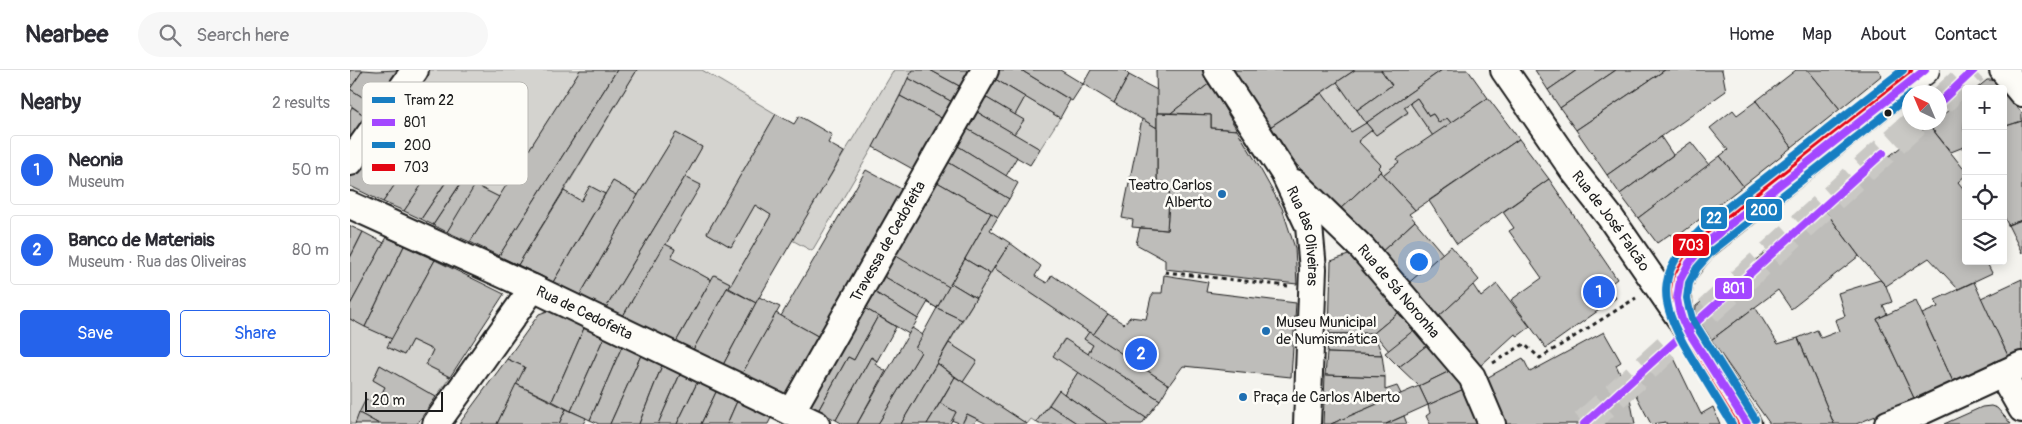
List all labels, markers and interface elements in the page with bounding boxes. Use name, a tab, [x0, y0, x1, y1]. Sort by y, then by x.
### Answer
search box	[138, 12, 488, 57]
text: Nearbee	[25, 20, 108, 49]
icon: search	[156, 21, 184, 49]
text: Search here	[196, 23, 289, 47]
text: Home	[1729, 23, 1774, 46]
text: Map	[1802, 23, 1832, 46]
text: About	[1860, 23, 1906, 46]
text: Contact	[1934, 23, 1997, 46]
legend	[362, 82, 528, 185]
north arrow	[1902, 85, 1947, 130]
map controls	[1962, 85, 2007, 265]
button: +	[1962, 85, 2007, 130]
text: Nearby	[20, 89, 81, 116]
text: Tram 22	[404, 92, 454, 109]
text: 2 results	[272, 93, 330, 113]
unlabelled marker	[1883, 108, 1893, 118]
text: 801	[404, 114, 426, 131]
button: −	[1962, 130, 2007, 175]
text: 200	[404, 137, 431, 154]
text: Neonia	[68, 148, 123, 172]
text: 703	[404, 159, 429, 176]
text: 1	[34, 160, 40, 180]
text: 50 m	[292, 160, 329, 180]
street label: Rua de José Falcão	[1568, 167, 1654, 275]
text: Museum	[68, 172, 124, 192]
button: locate	[1962, 175, 2007, 220]
place label: Teatro Carlos Alberto	[1128, 176, 1212, 212]
street label: Travessa de Cedofeita	[846, 178, 930, 306]
street label: Rua das Oliveiras	[1282, 183, 1323, 286]
marker: Teatro Carlos Alberto	[1216, 188, 1228, 200]
line badge: 200	[1745, 198, 1783, 222]
text: 200	[1751, 202, 1778, 219]
line badge: 22	[1700, 206, 1728, 230]
text: 22	[1706, 210, 1722, 227]
button: layers	[1962, 220, 2007, 265]
text: Banco de Materiais	[68, 228, 215, 252]
line badge: 703	[1672, 233, 1710, 257]
text: 703	[1679, 237, 1704, 254]
text: 2	[33, 240, 41, 260]
text: 80 m	[292, 240, 329, 260]
street label: Rua de Sá Noronha	[1353, 240, 1444, 342]
your location	[1406, 249, 1432, 275]
text: Museum · Rua das Oliveiras	[68, 252, 246, 272]
pin: 1	[1583, 273, 1615, 311]
line badge: 801	[1714, 277, 1753, 300]
text: 801	[1723, 280, 1745, 297]
street label: Rua de Cedofeita	[533, 281, 636, 344]
button: Save	[20, 310, 170, 357]
button: Share	[180, 310, 330, 357]
place label: Museu Municipal de Numismática	[1276, 313, 1378, 349]
marker: Museu Municipal de Numismática	[1260, 325, 1272, 337]
pin: 2	[1125, 335, 1157, 373]
place label: Praça de Carlos Alberto	[1253, 388, 1400, 407]
scale bar	[365, 389, 442, 412]
marker: Praça de Carlos Alberto	[1237, 391, 1249, 403]
text: 20 m	[372, 392, 405, 409]

